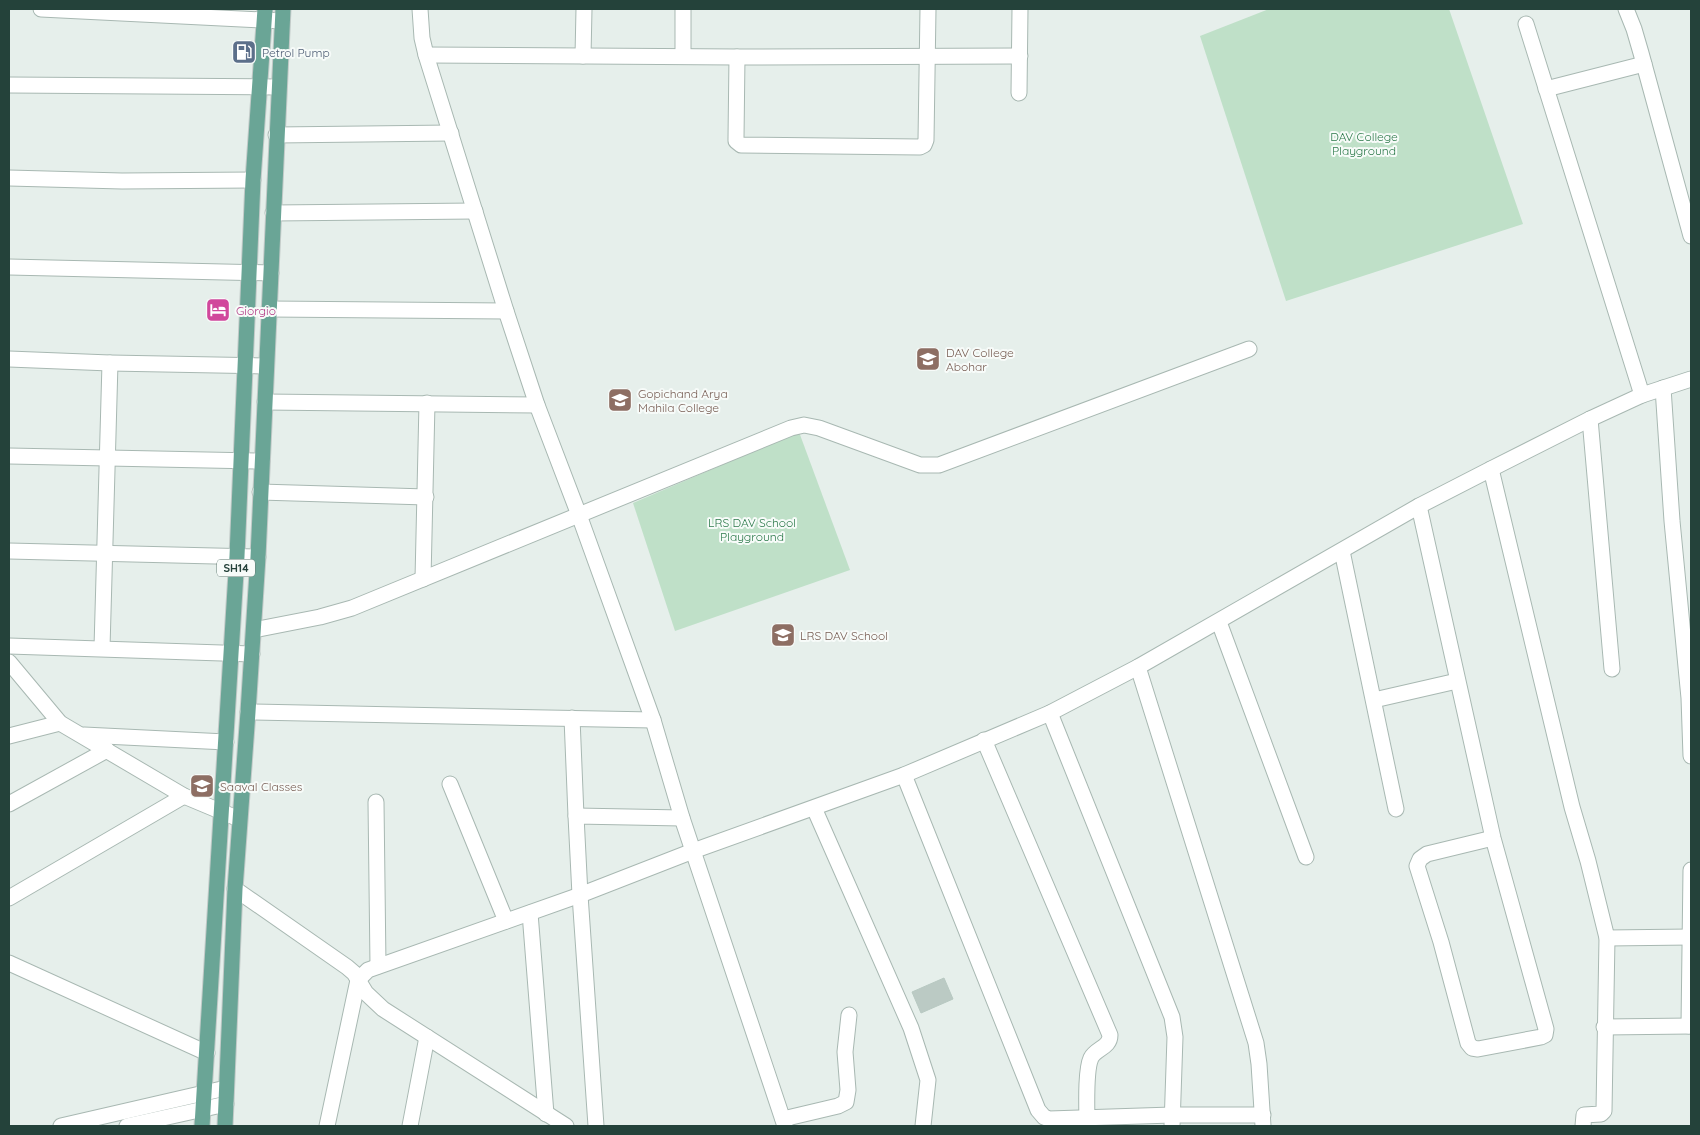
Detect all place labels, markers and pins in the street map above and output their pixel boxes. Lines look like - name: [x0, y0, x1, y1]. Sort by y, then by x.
- fuel station icon: Petrol Pump: [231, 39, 257, 65]
- place label: Petrol Pump: [262, 45, 330, 60]
- hotel icon: Giorgio: [205, 297, 231, 323]
- place label: Giorgio: [236, 303, 276, 318]
- place label: DAV College Abohar: [946, 345, 1014, 374]
- school or university icon: DAV College Abohar: [915, 346, 941, 372]
- place label: Gopichand Arya Mahila College: [638, 386, 728, 415]
- school or university icon: Gopichand Arya Mahila College: [607, 387, 633, 413]
- school or university icon: LRS DAV School: [770, 622, 796, 648]
- place label: LRS DAV School: [800, 628, 888, 643]
- school or university icon: Saaval Classes: [189, 773, 215, 799]
- place label: Saaval Classes: [220, 779, 303, 794]

